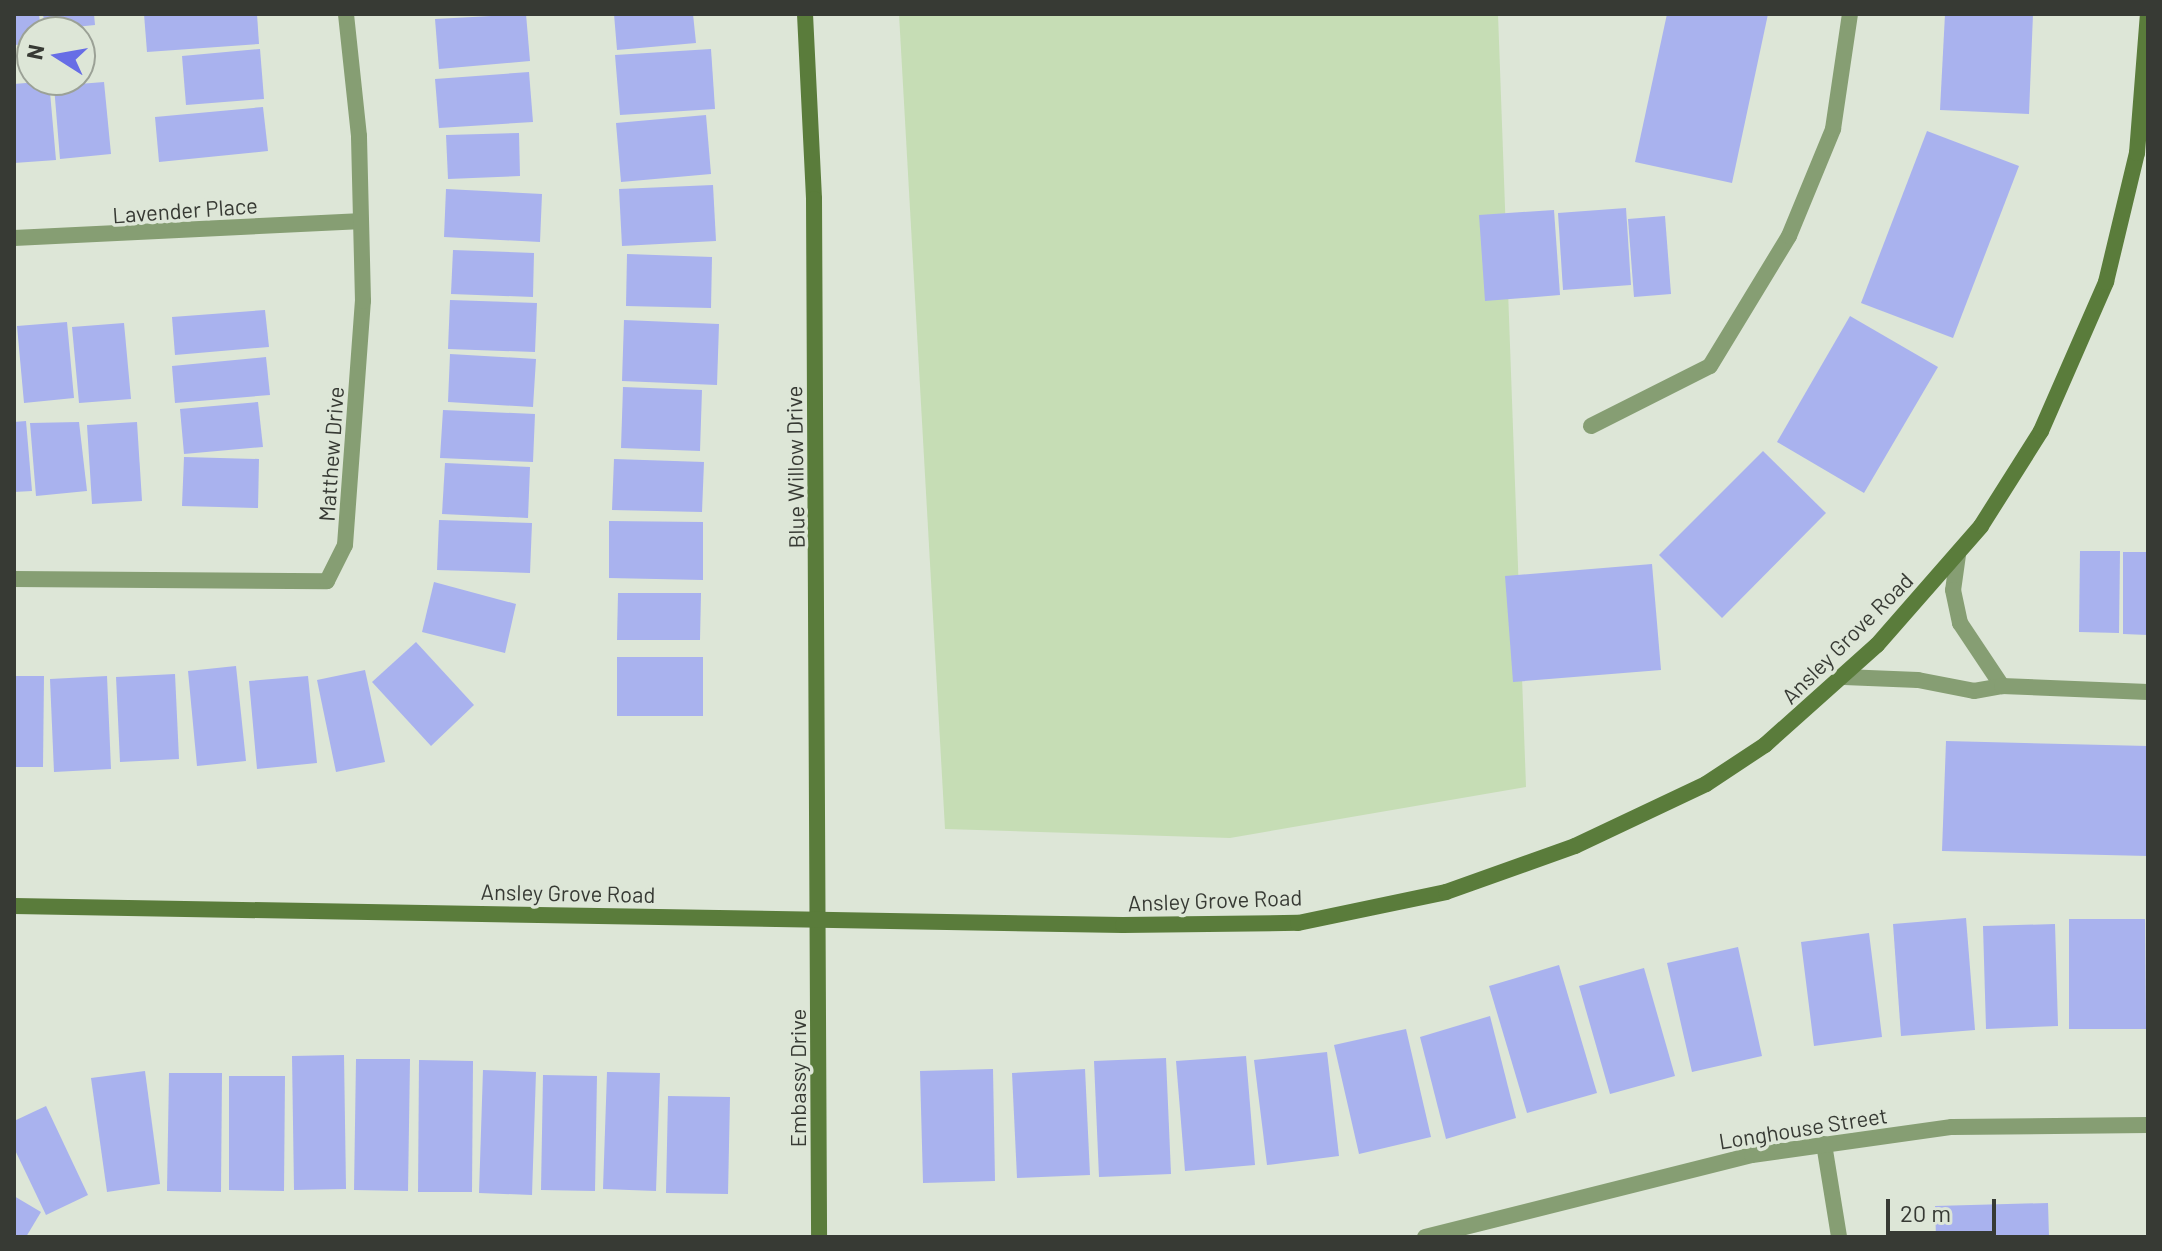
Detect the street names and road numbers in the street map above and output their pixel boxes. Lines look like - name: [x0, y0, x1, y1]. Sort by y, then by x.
- street label: Lavender Place: [111, 192, 259, 228]
- street label: Blue Willow Drive: [780, 385, 810, 549]
- street label: Matthew Drive: [313, 386, 349, 522]
- street label: Ansley Grove Road: [1776, 567, 1918, 709]
- street label: Ansley Grove Road: [480, 878, 656, 908]
- street label: Ansley Grove Road: [1127, 884, 1303, 916]
- street label: Embassy Drive: [785, 1009, 811, 1147]
- street label: Longhouse Street: [1717, 1102, 1889, 1154]

